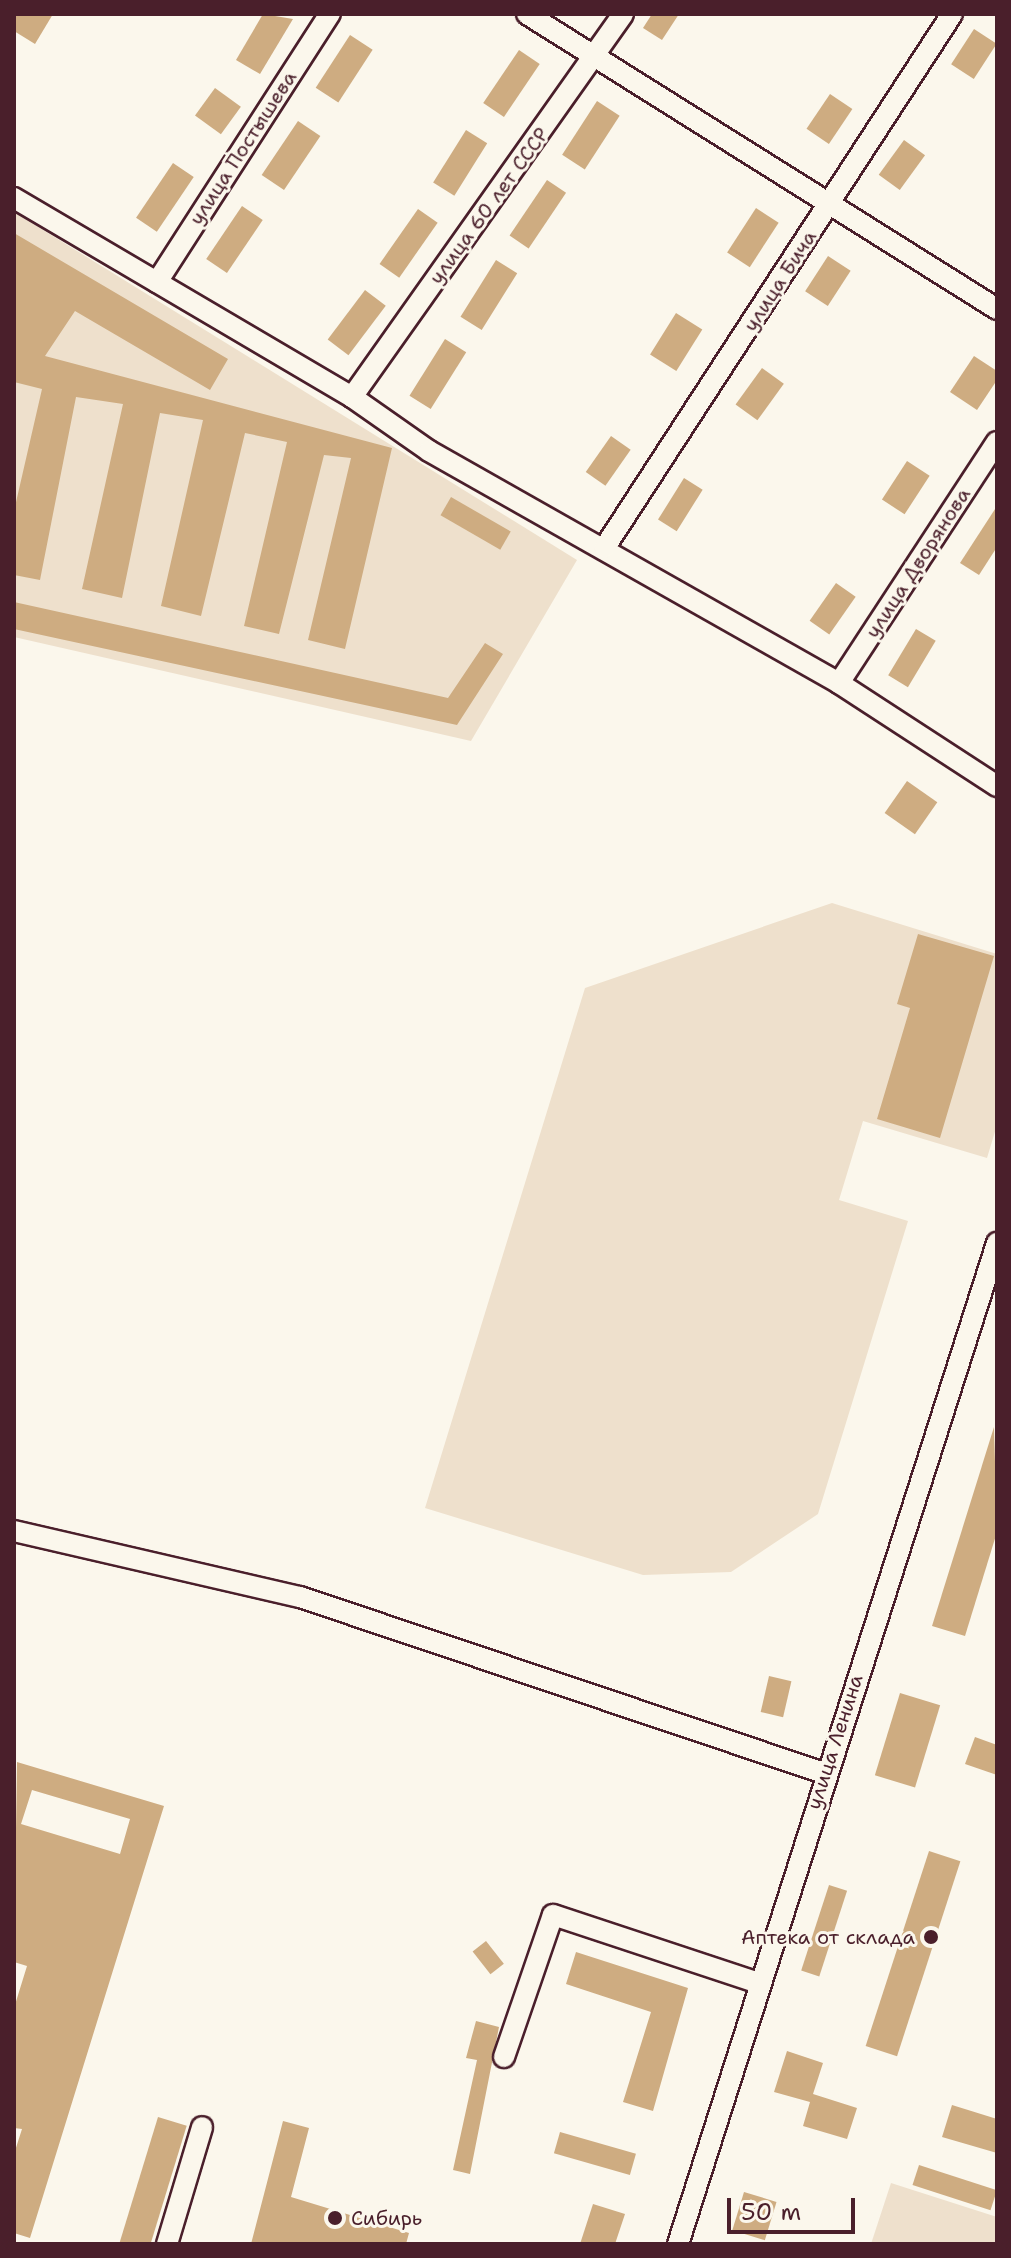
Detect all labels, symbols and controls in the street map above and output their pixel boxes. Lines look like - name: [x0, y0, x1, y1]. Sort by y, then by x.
- street label: улица Постышева: [184, 67, 302, 229]
- street label: улица 60 лет СССР: [424, 123, 554, 289]
- street label: улица Бича: [738, 226, 822, 336]
- street label: улица Дворянова: [861, 483, 975, 643]
- street label: улица Ленина: [802, 1672, 868, 1812]
- place label: Аптека от склада: [741, 1925, 915, 1949]
- marker: Аптека от склада: [922, 1928, 940, 1946]
- scale bar: [731, 2182, 859, 2232]
- text: 50 m: [741, 2196, 801, 2228]
- place label: Сибирь: [351, 2206, 422, 2230]
- marker: Сибирь: [326, 2209, 344, 2227]

